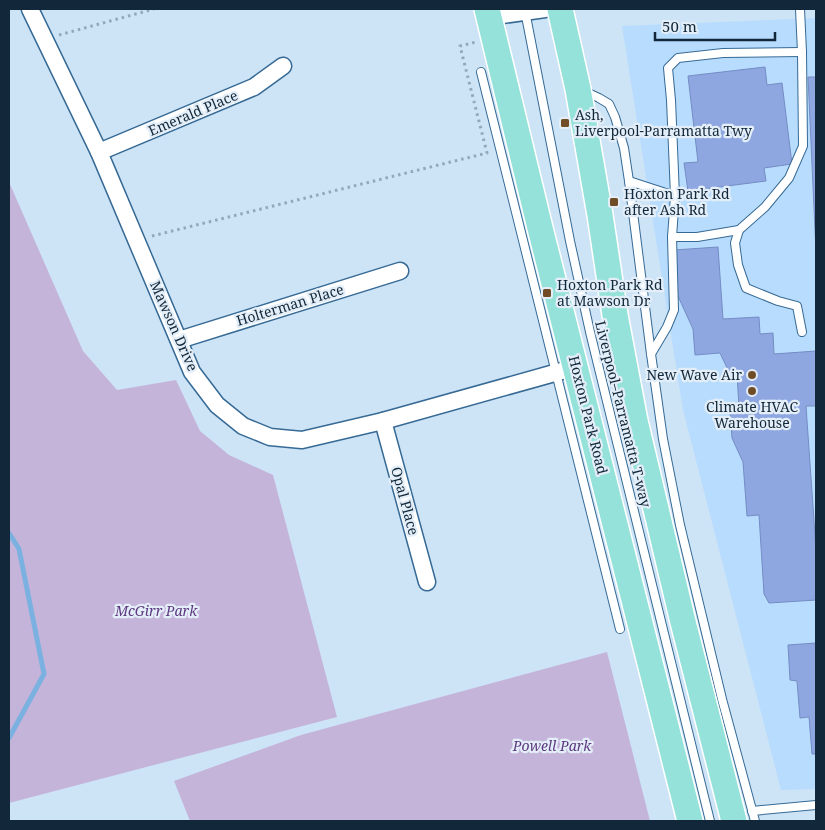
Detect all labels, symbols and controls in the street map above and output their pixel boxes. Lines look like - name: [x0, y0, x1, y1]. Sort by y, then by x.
- scale bar: [655, 10, 775, 42]
- text: 50 m: [662, 16, 697, 36]
- street label: Emerald Place: [145, 85, 240, 140]
- place label: Ash, Liverpool-Parramatta Twy: [575, 105, 752, 140]
- marker: Ash, Liverpool-Parramatta Twy: [559, 117, 571, 129]
- place label: Hoxton Park Rd after Ash Rd: [624, 184, 730, 219]
- marker: Hoxton Park Rd after Ash Rd: [608, 196, 620, 208]
- place label: Hoxton Park Rd at Mawson Dr: [557, 275, 663, 310]
- street label: Mawson Drive: [146, 278, 203, 374]
- street label: Holterman Place: [234, 279, 346, 330]
- marker: Hoxton Park Rd at Mawson Dr: [541, 287, 553, 299]
- street label: Liverpool–Parramatta T-way: [591, 319, 656, 509]
- street label: Hoxton Park Road: [565, 354, 612, 476]
- place label: New Wave Air: [646, 365, 742, 384]
- marker: New Wave Air: [746, 369, 758, 381]
- marker: Climate HVAC Warehouse: [746, 385, 758, 397]
- place label: Climate HVAC Warehouse: [706, 397, 798, 432]
- street label: Opal Place: [387, 465, 424, 537]
- park label: McGirr Park: [114, 601, 198, 620]
- park label: Powell Park: [512, 736, 592, 755]

